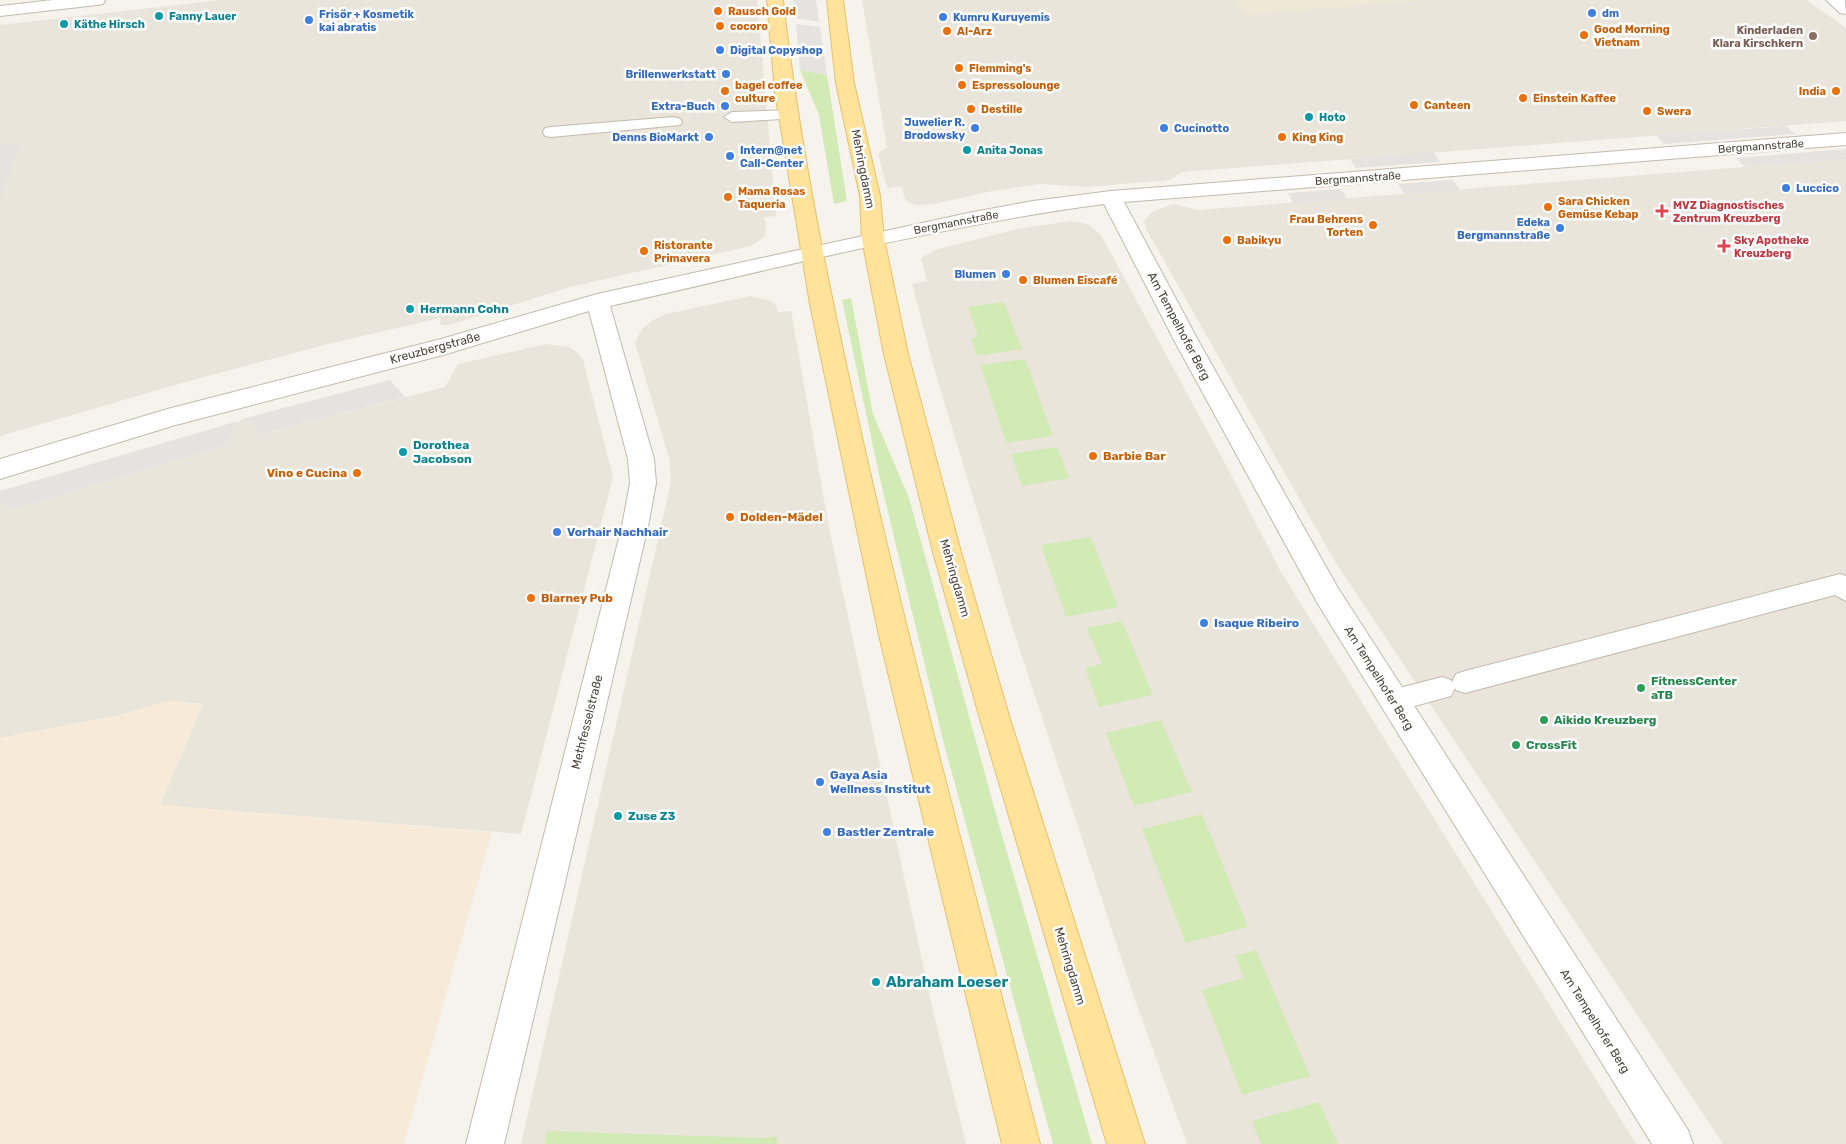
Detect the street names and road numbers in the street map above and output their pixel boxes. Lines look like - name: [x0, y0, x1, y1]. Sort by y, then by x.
- street label: Mehringdamm: [848, 128, 878, 210]
- street label: Bergmannstraße: [1718, 137, 1804, 156]
- street label: Bergmannstraße: [1315, 169, 1401, 188]
- street label: Bergmannstraße: [913, 208, 1000, 237]
- street label: Am Tempelhofer Berg: [1145, 270, 1213, 382]
- street label: Kreuzbergstraße: [388, 329, 482, 367]
- street label: Mehringdamm: [937, 537, 973, 619]
- street label: Am Tempelhofer Berg: [1341, 623, 1417, 733]
- street label: Methfesselstraße: [568, 673, 606, 771]
- street label: Mehringdamm: [1052, 925, 1088, 1007]
- street label: Am Tempelhofer Berg: [1557, 966, 1633, 1076]

